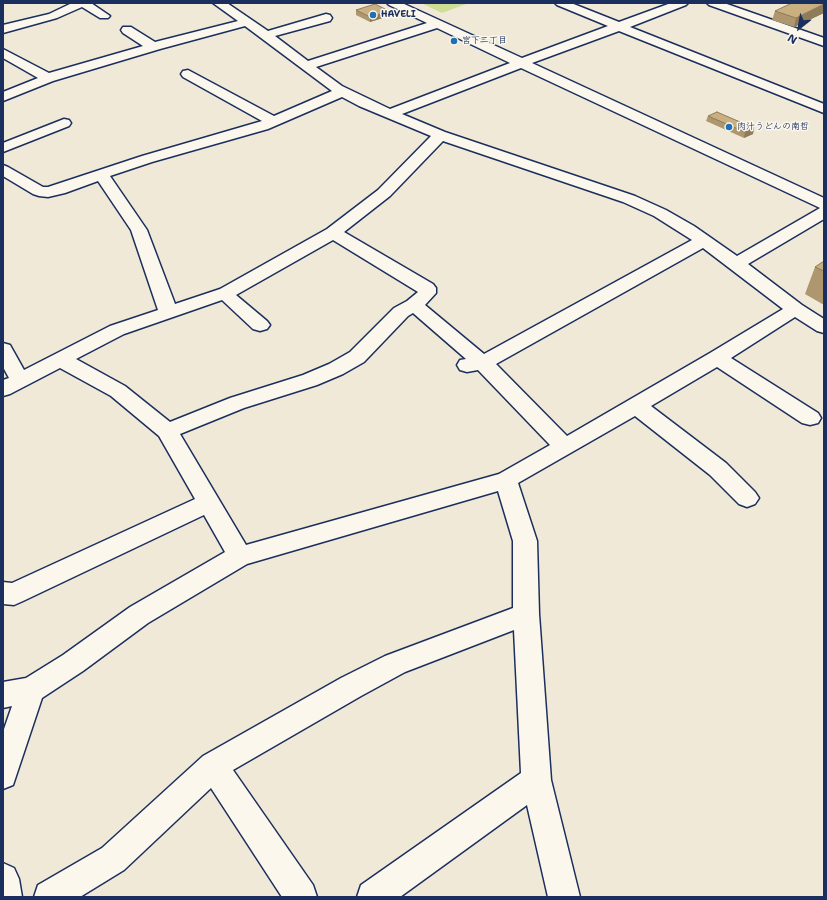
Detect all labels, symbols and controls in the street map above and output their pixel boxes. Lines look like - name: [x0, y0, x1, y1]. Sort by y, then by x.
- north arrow: [779, 8, 819, 48]
- marker: HAVELI: [368, 10, 378, 20]
- place label: HAVELI: [381, 10, 416, 20]
- text: N: [785, 30, 800, 47]
- marker: 宮下二丁目: [449, 36, 459, 46]
- place label: 宮下二丁目: [462, 36, 507, 46]
- marker: 肉汁うどんの南哲: [724, 122, 734, 132]
- place label: 肉汁うどんの南哲: [737, 122, 809, 132]

